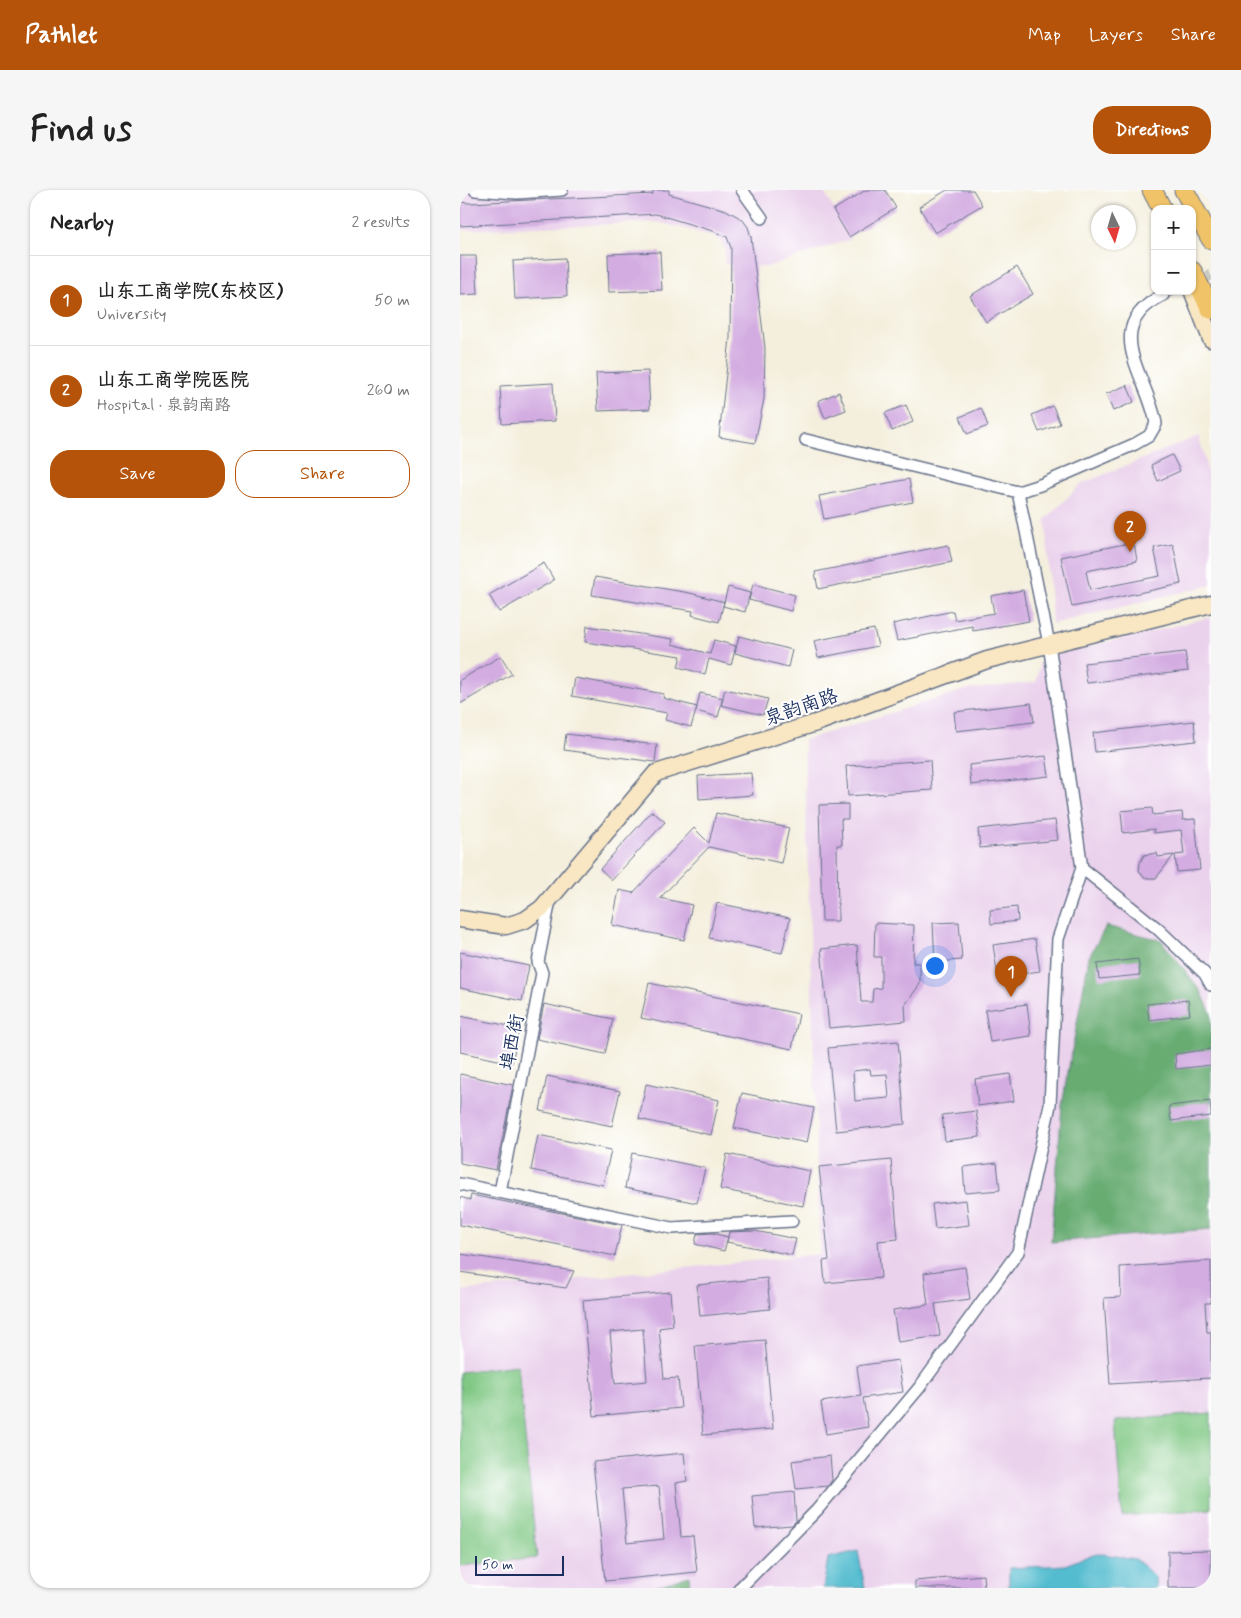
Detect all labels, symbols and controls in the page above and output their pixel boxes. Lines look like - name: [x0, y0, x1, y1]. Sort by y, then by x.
- text: Pathlet: [25, 20, 97, 51]
- text: Map: [1028, 23, 1061, 47]
- text: Layers: [1089, 23, 1143, 47]
- text: Share: [1171, 23, 1216, 47]
- button: Directions: [1093, 106, 1211, 154]
- text: Find us: [30, 107, 132, 153]
- north arrow: [1091, 205, 1136, 250]
- map controls: [1151, 205, 1196, 295]
- button: +: [1151, 205, 1196, 250]
- text: Nearby: [50, 209, 114, 237]
- text: 2 results: [352, 212, 410, 233]
- button: −: [1151, 250, 1196, 295]
- text: 山东工商学院(东校区): [97, 279, 283, 304]
- text: 1: [62, 290, 70, 311]
- text: 50 m: [374, 290, 410, 311]
- text: University: [97, 304, 167, 325]
- text: 山东工商学院医院: [97, 368, 249, 393]
- text: 2: [62, 380, 70, 401]
- text: 260 m: [367, 380, 410, 401]
- text: Hospital · 泉韵南路: [97, 395, 230, 416]
- button: Save: [50, 450, 225, 498]
- button: Share: [235, 450, 410, 498]
- pin: 2: [1114, 511, 1146, 552]
- street label: 泉韵南路: [761, 683, 841, 732]
- your location: [922, 953, 948, 979]
- pin: 1: [995, 956, 1027, 997]
- street label: 埠西街: [495, 1012, 530, 1073]
- scale bar: [475, 1553, 564, 1576]
- text: 50 m: [482, 1556, 513, 1574]

